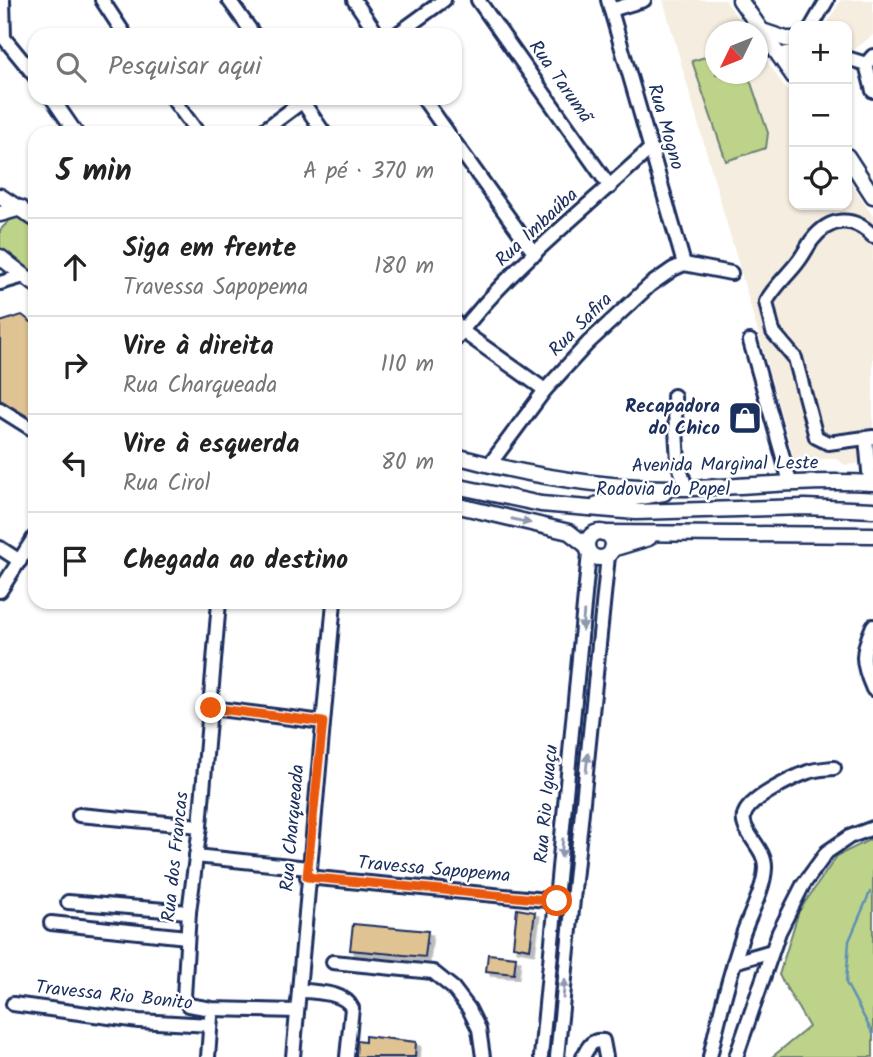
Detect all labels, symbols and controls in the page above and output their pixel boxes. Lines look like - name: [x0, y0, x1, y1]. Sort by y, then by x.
- north arrow: [705, 21, 768, 84]
- map controls: [789, 21, 852, 210]
- button: +: [789, 21, 852, 84]
- search box: [28, 28, 462, 105]
- street label: Rua Tarumã: [520, 34, 601, 131]
- text: Pesquisar aqui: [108, 46, 261, 88]
- icon: search: [52, 48, 90, 86]
- street label: Rua Mogno: [638, 81, 692, 173]
- button: −: [789, 84, 852, 147]
- button: locate: [789, 147, 852, 210]
- text: 5 min: [56, 148, 132, 196]
- text: A pé · 370 m: [303, 154, 434, 190]
- street label: Rua Imbaúba: [488, 181, 586, 275]
- text: Siga em frente: [123, 228, 296, 270]
- icon: ahead: [56, 248, 94, 286]
- text: 180 m: [374, 249, 434, 285]
- text: Travessa Sapopema: [123, 270, 308, 306]
- street label: Rua Safira: [542, 286, 620, 364]
- text: Vire à direita: [123, 326, 274, 368]
- icon: right: [56, 346, 94, 384]
- text: 110 m: [381, 347, 434, 383]
- text: Rua Charqueada: [123, 368, 277, 404]
- place label: Recapadora do Chico: [625, 392, 720, 444]
- shop icon: Recapadora do Chico: [726, 399, 764, 437]
- text: Vire à esquerda: [123, 424, 300, 466]
- icon: left: [56, 444, 94, 482]
- text: 80 m: [381, 445, 434, 481]
- street label: Avenida Marginal Leste: [631, 448, 819, 482]
- text: Rua Cirol: [123, 466, 210, 502]
- street label: Rodovia do Papel: [596, 475, 730, 505]
- one-way arrow: [510, 515, 532, 526]
- text: Chegada ao destino: [123, 540, 348, 582]
- icon: arrive: [56, 542, 94, 580]
- one-way arrow: [577, 611, 588, 633]
- route end: [195, 692, 226, 723]
- street label: Rua Rio Iguaçu: [527, 743, 567, 865]
- one-way arrow: [581, 752, 592, 774]
- street label: Rua Charqueada: [272, 763, 314, 893]
- street label: Rua dos Francas: [154, 790, 198, 924]
- one-way arrow: [556, 837, 567, 859]
- street label: Travessa Sapopema: [356, 848, 512, 892]
- route start: [541, 885, 572, 916]
- street label: Travessa Rio Bonito: [34, 973, 194, 1019]
- one-way arrow: [558, 978, 569, 1000]

